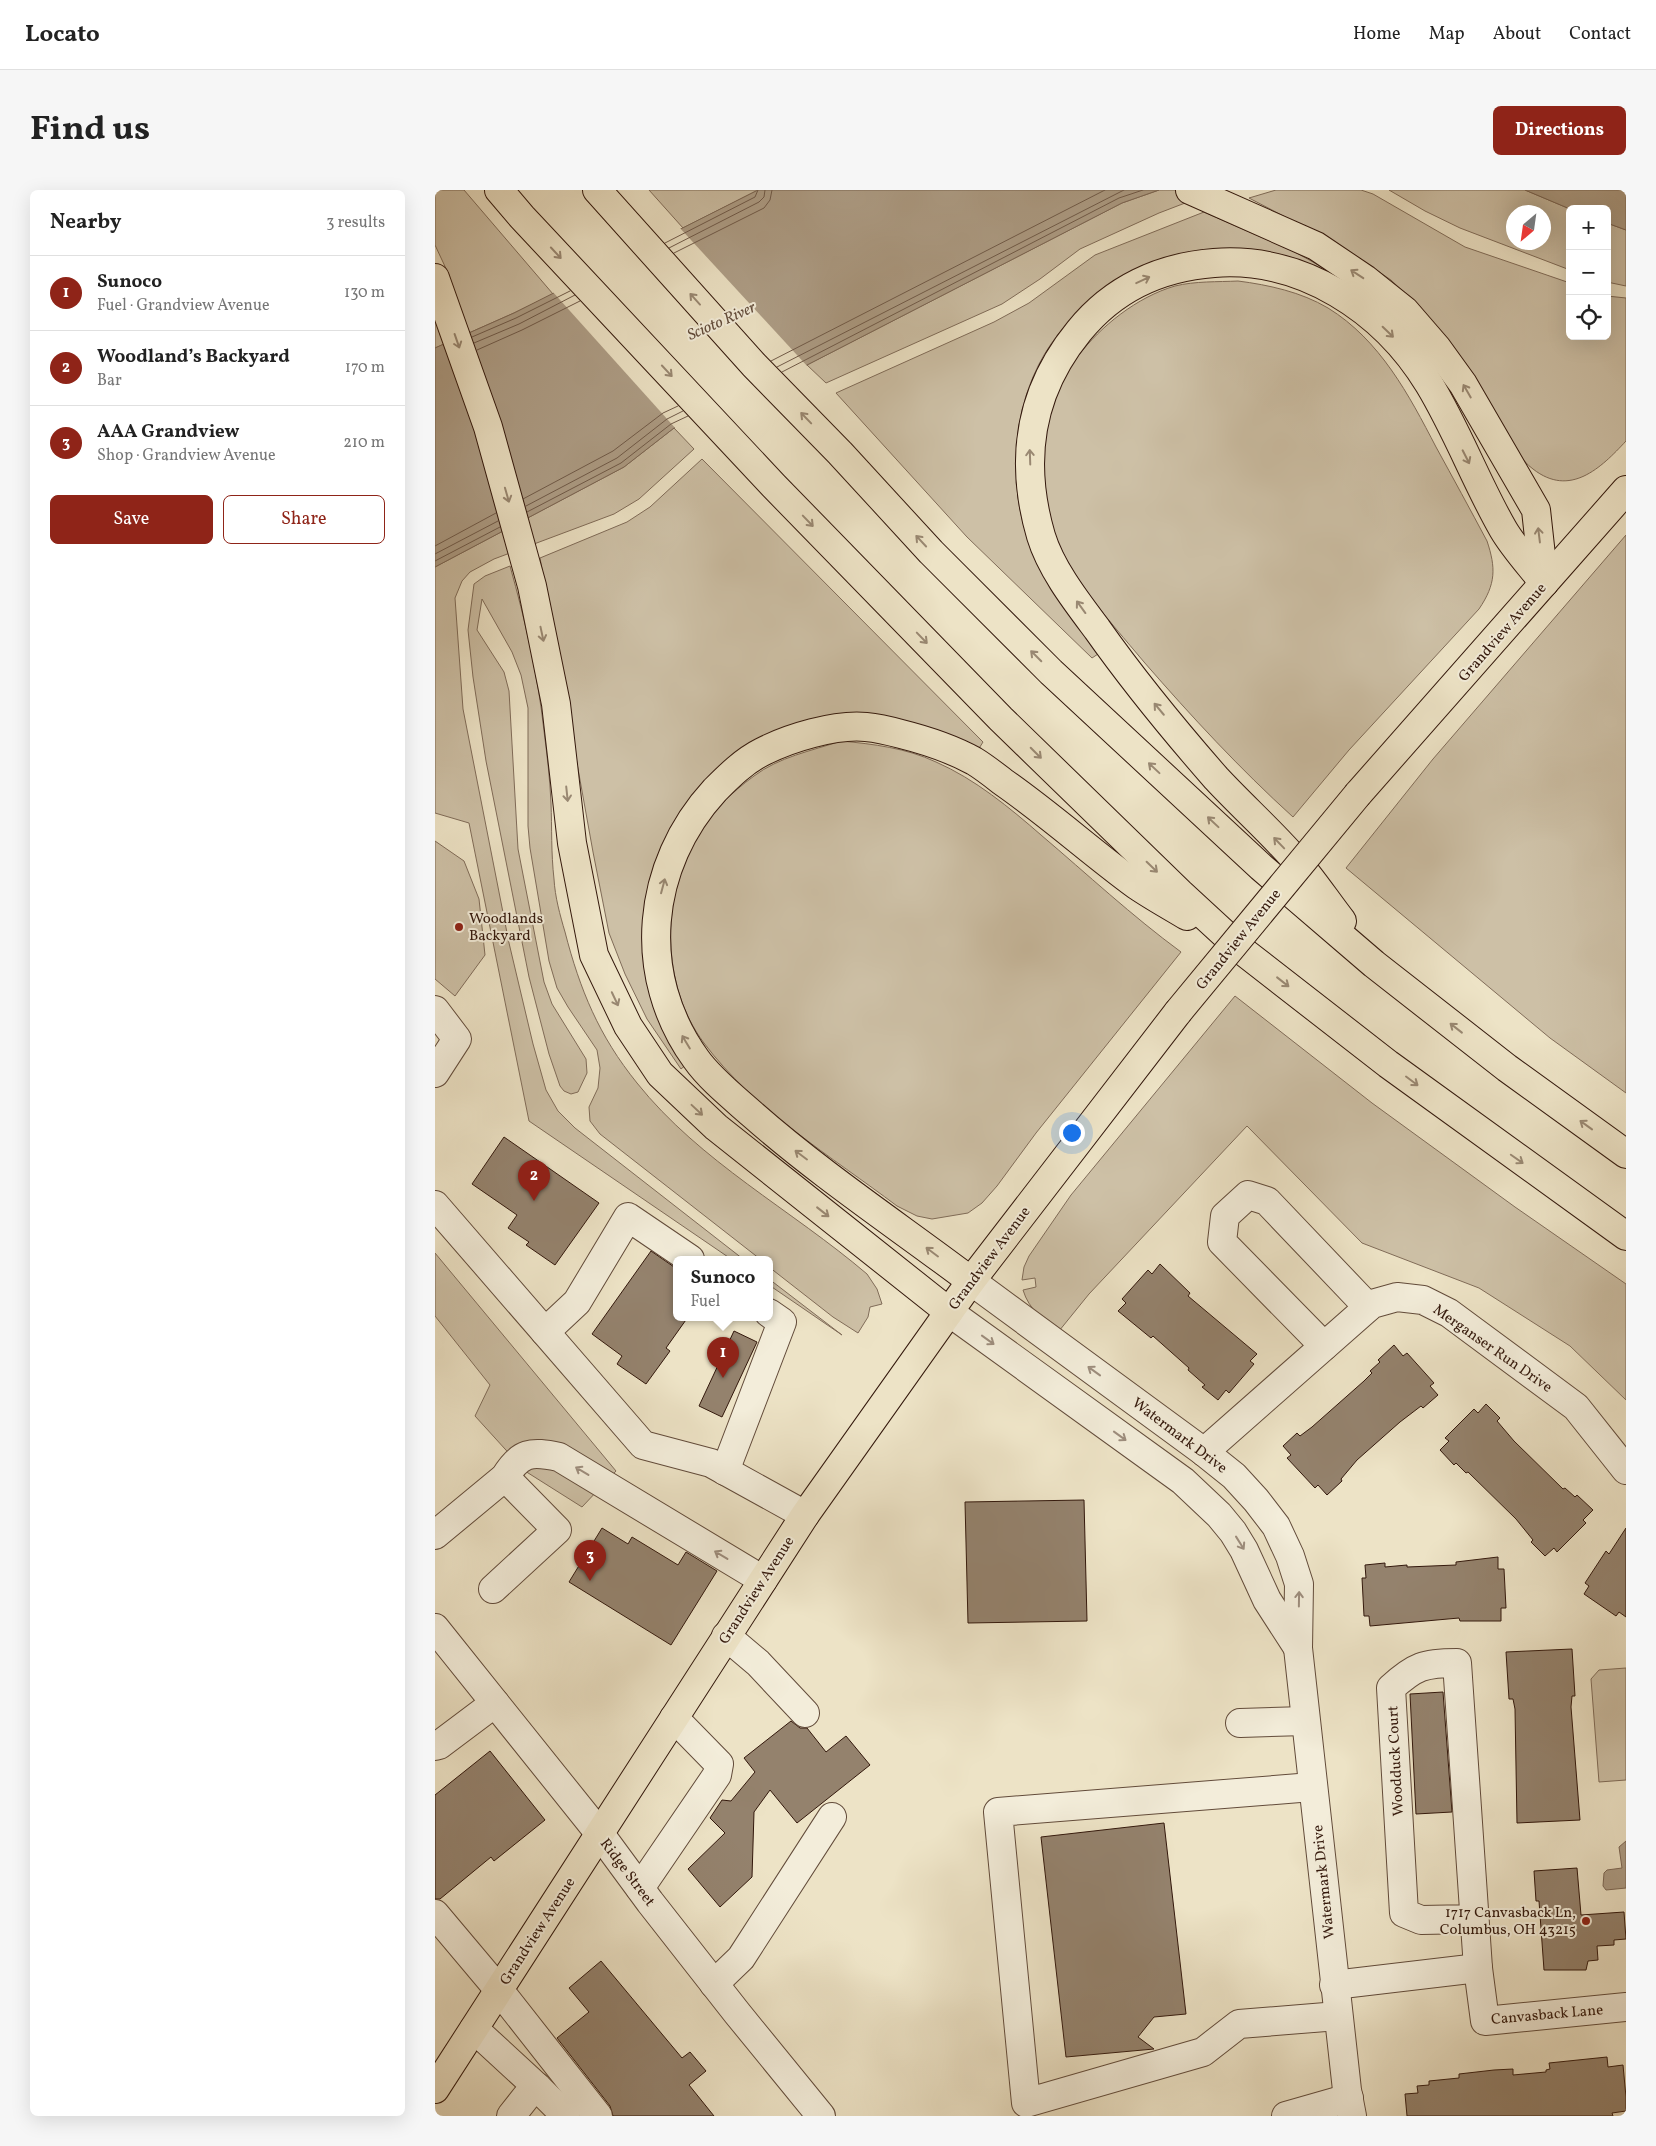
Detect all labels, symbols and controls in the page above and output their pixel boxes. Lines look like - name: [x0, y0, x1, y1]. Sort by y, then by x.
- text: Locato: [25, 18, 100, 52]
- text: Home: [1353, 22, 1401, 47]
- text: Map: [1429, 22, 1465, 47]
- text: About: [1493, 22, 1541, 47]
- text: Contact: [1569, 22, 1631, 47]
- text: Find us: [30, 106, 150, 154]
- button: Directions: [1493, 106, 1626, 155]
- north arrow: [1506, 205, 1551, 250]
- map controls: [1566, 205, 1611, 340]
- button: +: [1566, 205, 1611, 250]
- text: Nearby: [50, 208, 121, 237]
- text: 3 results: [326, 212, 385, 234]
- one-way arrow: [550, 246, 562, 259]
- button: −: [1566, 250, 1611, 295]
- one-way arrow: [1350, 268, 1364, 278]
- text: Sunoco: [97, 269, 162, 295]
- one-way arrow: [1135, 275, 1150, 285]
- text: 1: [63, 282, 69, 304]
- text: 130 m: [344, 282, 385, 304]
- one-way arrow: [689, 293, 701, 306]
- text: Fuel · Grandview Avenue: [97, 295, 270, 317]
- button: locate: [1566, 295, 1611, 340]
- water label: Scioto River: [684, 297, 760, 347]
- one-way arrow: [1381, 326, 1393, 338]
- one-way arrow: [453, 332, 462, 348]
- text: Woodland’s Backyard: [97, 344, 290, 370]
- text: 2: [62, 357, 70, 379]
- text: 170 m: [345, 357, 385, 379]
- one-way arrow: [661, 365, 673, 378]
- text: Bar: [97, 370, 122, 392]
- one-way arrow: [1462, 384, 1472, 398]
- one-way arrow: [800, 412, 812, 424]
- text: AAA Grandview: [97, 419, 240, 445]
- text: 3: [62, 432, 70, 454]
- text: 210 m: [343, 432, 385, 454]
- text: Shop · Grandview Avenue: [97, 445, 276, 467]
- one-way arrow: [1025, 449, 1034, 465]
- one-way arrow: [1462, 449, 1471, 464]
- one-way arrow: [502, 487, 512, 503]
- button: Save: [50, 495, 213, 544]
- button: Share: [223, 495, 385, 544]
- one-way arrow: [802, 515, 814, 527]
- one-way arrow: [1534, 527, 1544, 543]
- one-way arrow: [915, 535, 927, 548]
- street label: Grandview Avenue: [1454, 579, 1552, 687]
- one-way arrow: [1076, 600, 1086, 614]
- one-way arrow: [538, 626, 547, 642]
- one-way arrow: [916, 631, 928, 644]
- one-way arrow: [1030, 650, 1042, 663]
- one-way arrow: [1154, 703, 1165, 716]
- one-way arrow: [1030, 747, 1042, 760]
- one-way arrow: [1148, 762, 1161, 774]
- one-way arrow: [562, 786, 572, 802]
- one-way arrow: [1206, 816, 1219, 828]
- one-way arrow: [1273, 836, 1285, 849]
- one-way arrow: [1146, 861, 1159, 873]
- one-way arrow: [659, 879, 668, 895]
- street label: Grandview Avenue: [1192, 885, 1287, 995]
- place label: Woodlands Backyard: [469, 909, 543, 947]
- marker: Woodlands Backyard: [453, 921, 465, 933]
- one-way arrow: [1276, 977, 1290, 987]
- one-way arrow: [610, 992, 620, 1007]
- one-way arrow: [1450, 1022, 1463, 1033]
- one-way arrow: [680, 1036, 690, 1050]
- one-way arrow: [1404, 1076, 1418, 1086]
- one-way arrow: [691, 1104, 704, 1116]
- your location: [1059, 1120, 1085, 1146]
- one-way arrow: [1579, 1120, 1593, 1130]
- one-way arrow: [794, 1150, 808, 1160]
- one-way arrow: [1510, 1153, 1524, 1164]
- pin: 2: [518, 1160, 550, 1201]
- street label: Grandview Avenue: [944, 1203, 1036, 1315]
- one-way arrow: [816, 1207, 829, 1218]
- one-way arrow: [926, 1246, 939, 1257]
- popup: [673, 1256, 773, 1321]
- text: Sunoco: [690, 1265, 756, 1291]
- text: Fuel: [690, 1291, 720, 1313]
- street label: Merganser Run Drive: [1428, 1300, 1556, 1398]
- one-way arrow: [981, 1335, 994, 1346]
- pin: 1: [707, 1337, 739, 1378]
- one-way arrow: [1087, 1366, 1101, 1376]
- street label: Watermark Drive: [1127, 1393, 1231, 1479]
- one-way arrow: [1113, 1430, 1126, 1441]
- one-way arrow: [576, 1465, 590, 1475]
- street label: Grandview Avenue: [714, 1533, 800, 1649]
- one-way arrow: [1235, 1536, 1245, 1550]
- pin: 3: [574, 1540, 606, 1581]
- one-way arrow: [715, 1549, 729, 1559]
- one-way arrow: [1294, 1591, 1304, 1608]
- street label: Woodduck Court: [1383, 1705, 1410, 1817]
- street label: Watermark Drive: [1308, 1824, 1341, 1940]
- street label: Ridge Street: [594, 1835, 659, 1911]
- street label: Grandview Avenue: [495, 1874, 581, 1990]
- place label: 1717 Canvasback Ln, Columbus, OH 43215: [1440, 1903, 1576, 1941]
- marker: 1717 Canvasback Ln, Columbus, OH 43215: [1580, 1915, 1592, 1927]
- street label: Canvasback Lane: [1490, 2000, 1604, 2031]

